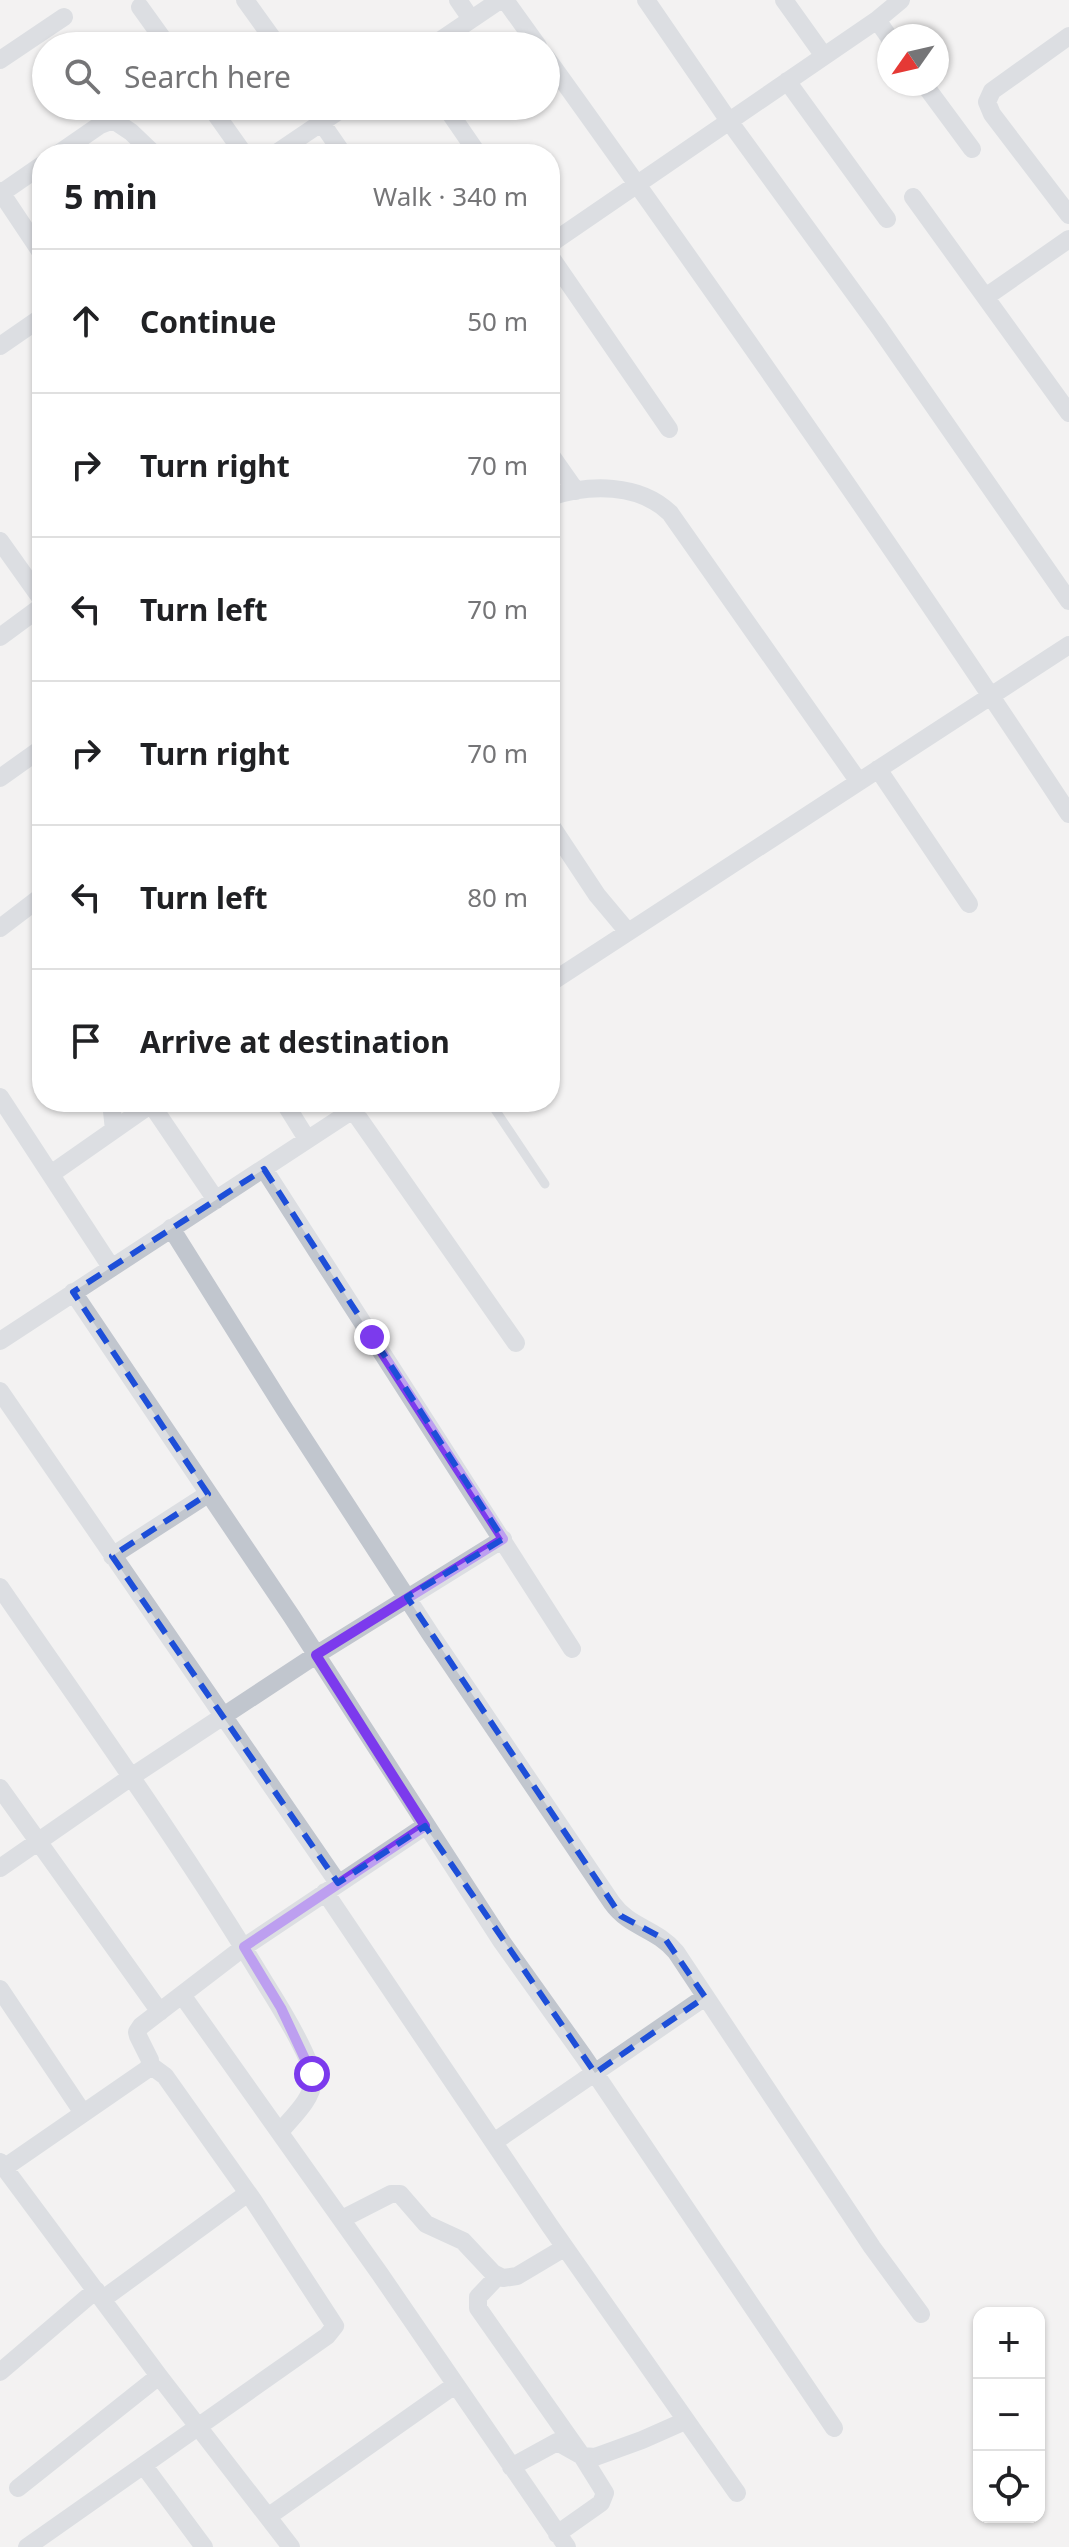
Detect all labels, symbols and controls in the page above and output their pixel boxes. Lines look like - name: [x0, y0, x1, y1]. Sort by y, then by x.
- north arrow: [877, 24, 949, 96]
- search box: [32, 32, 560, 120]
- icon: search: [60, 54, 104, 98]
- text: Search here: [124, 56, 291, 97]
- text: 5 min: [64, 173, 158, 219]
- text: Walk · 340 m: [373, 178, 528, 214]
- icon: ahead: [64, 299, 108, 343]
- text: Continue: [140, 301, 276, 342]
- text: 50 m: [467, 303, 528, 339]
- icon: right: [64, 443, 108, 487]
- text: Turn right: [140, 445, 290, 486]
- text: 70 m: [467, 447, 528, 483]
- icon: left: [64, 587, 108, 631]
- text: Turn left: [140, 589, 268, 630]
- text: 70 m: [467, 591, 528, 627]
- icon: right: [64, 731, 108, 775]
- text: Turn right: [140, 733, 290, 774]
- text: 70 m: [467, 735, 528, 771]
- icon: left: [64, 875, 108, 919]
- text: Turn left: [140, 877, 268, 918]
- text: 80 m: [467, 879, 528, 915]
- icon: arrive: [64, 1019, 108, 1063]
- text: Arrive at destination: [140, 1021, 450, 1062]
- route end: [354, 1319, 390, 1355]
- route start: [294, 2056, 330, 2092]
- map controls: [973, 2307, 1045, 2523]
- button: +: [973, 2307, 1045, 2379]
- button: −: [973, 2379, 1045, 2451]
- button: locate: [973, 2451, 1045, 2523]

